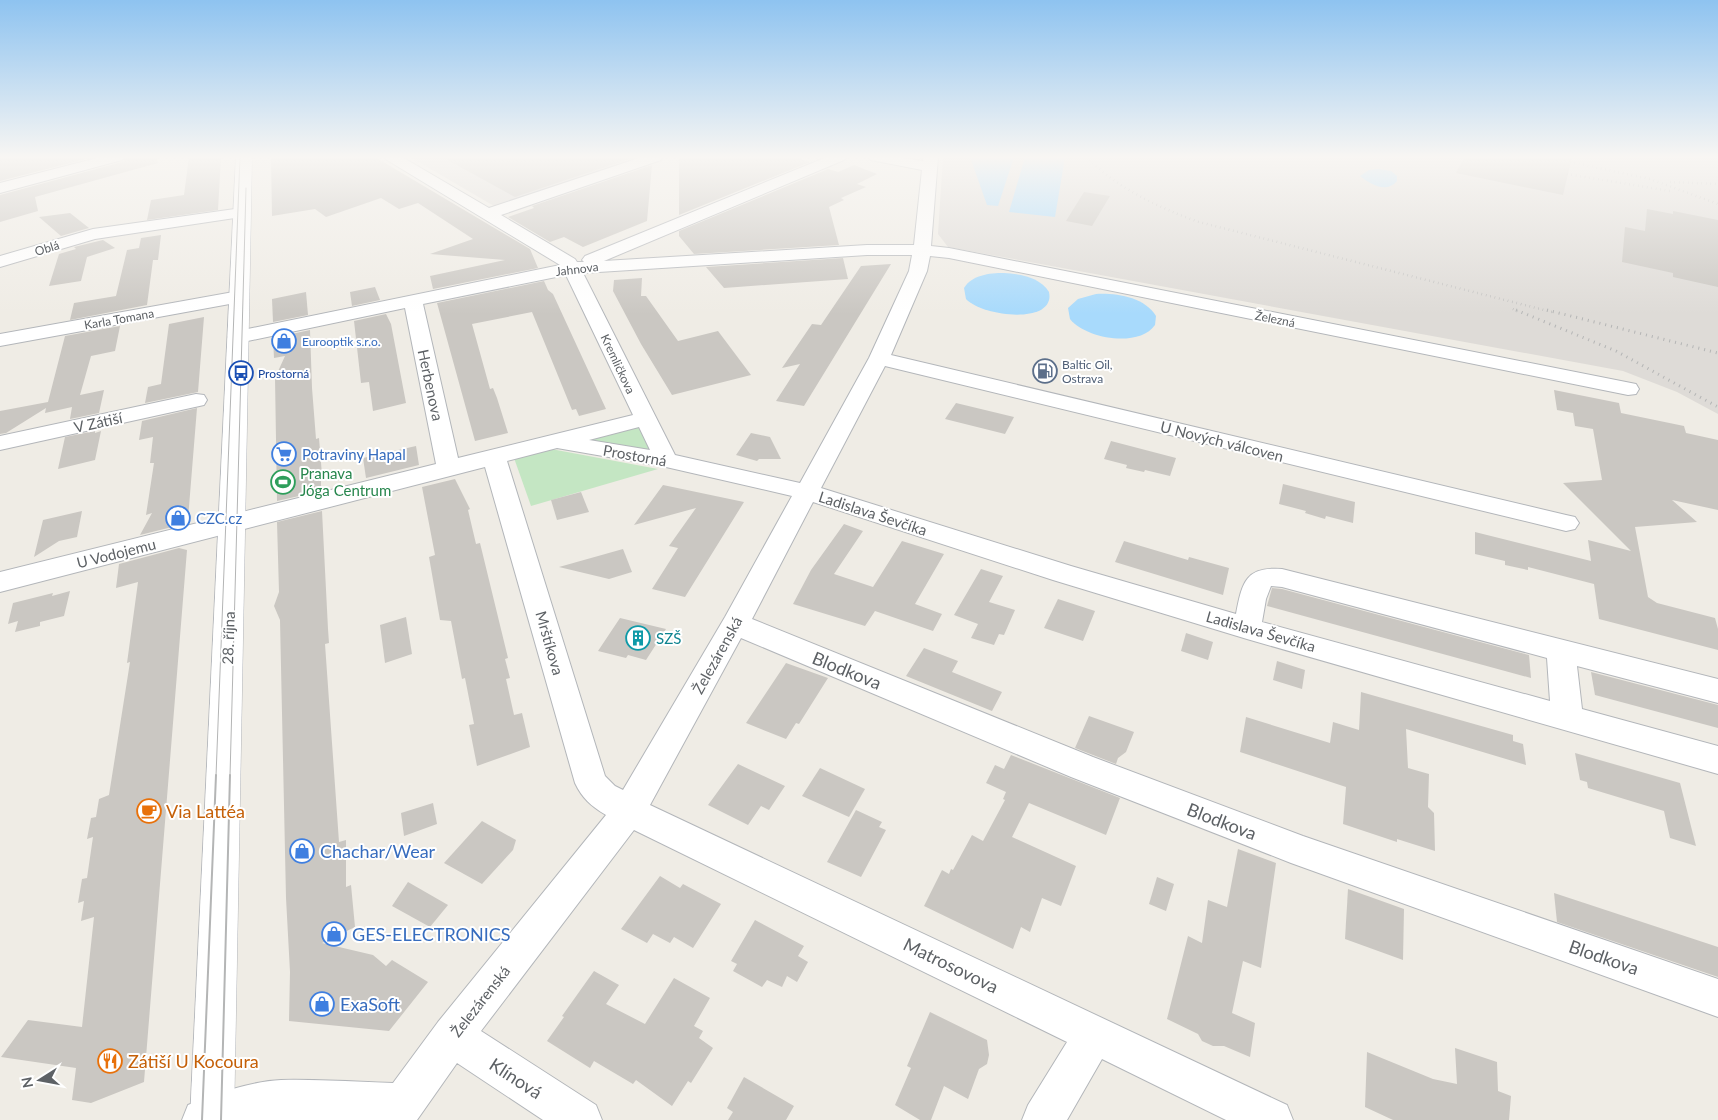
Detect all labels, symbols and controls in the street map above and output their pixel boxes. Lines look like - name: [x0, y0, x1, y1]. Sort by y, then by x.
- street label: Oblá: [33, 237, 61, 259]
- street label: Jahnova: [555, 259, 599, 279]
- street label: Karla Tomana: [83, 305, 155, 333]
- street label: Železná: [1254, 308, 1296, 330]
- shop icon: Eurooptik s.r.o.: [271, 328, 297, 354]
- street label: Kremličkova: [598, 332, 638, 396]
- place label: Eurooptik s.r.o.: [302, 334, 381, 349]
- street label: Herbenova: [415, 348, 447, 422]
- place label: Baltic Oil, Ostrava: [1062, 357, 1113, 386]
- fuel station icon: Baltic Oil, Ostrava: [1032, 358, 1058, 384]
- bus stop icon: Prostorná: [228, 360, 254, 386]
- place label: Prostorná: [258, 366, 309, 381]
- street label: V Zátiší: [72, 408, 125, 436]
- street label: U Nových válcoven: [1159, 417, 1285, 465]
- supermarket icon: Potraviny Hapal: [271, 441, 297, 467]
- street label: Prostorná: [602, 441, 668, 469]
- place label: Potraviny Hapal: [302, 445, 406, 463]
- place label: Pranava Jóga Centrum: [300, 464, 391, 499]
- sports icon: Pranava Jóga Centrum: [270, 469, 296, 495]
- street label: Ladislava Ševčíka: [817, 487, 929, 539]
- shop icon: CZC.cz: [165, 505, 191, 531]
- place label: CZC.cz: [196, 509, 243, 527]
- street label: U Vodojemu: [75, 534, 157, 572]
- street label: Ladislava Ševčíka: [1204, 607, 1318, 655]
- street label: Mrštíkova: [532, 609, 568, 677]
- street label: 28. října: [218, 611, 238, 665]
- street label: Železárenská: [688, 613, 746, 697]
- building icon: SZŠ: [625, 625, 651, 651]
- place label: SZŠ: [656, 629, 681, 647]
- street label: Blodkova: [809, 646, 885, 694]
- cafe icon: Via Lattéa: [136, 798, 162, 824]
- street label: Blodkova: [1184, 798, 1260, 844]
- place label: Via Lattéa: [166, 800, 245, 822]
- shop icon: Chachar/Wear: [289, 838, 315, 864]
- place label: Chachar/Wear: [320, 840, 436, 862]
- shop icon: GES-ELECTRONICS: [321, 921, 347, 947]
- place label: GES-ELECTRONICS: [352, 923, 511, 945]
- street label: Matrosovova: [900, 933, 1002, 997]
- street label: Blodkova: [1566, 935, 1642, 979]
- street label: Železárenská: [447, 962, 513, 1040]
- shop icon: ExaSoft: [309, 991, 335, 1017]
- place label: ExaSoft: [340, 993, 401, 1015]
- restaurant icon: Zátiší U Kocoura: [97, 1048, 123, 1074]
- place label: Zátiší U Kocoura: [128, 1050, 259, 1072]
- street label: Klínová: [485, 1053, 547, 1103]
- north arrow: [15, 1055, 65, 1105]
- text: N: [17, 1076, 36, 1089]

